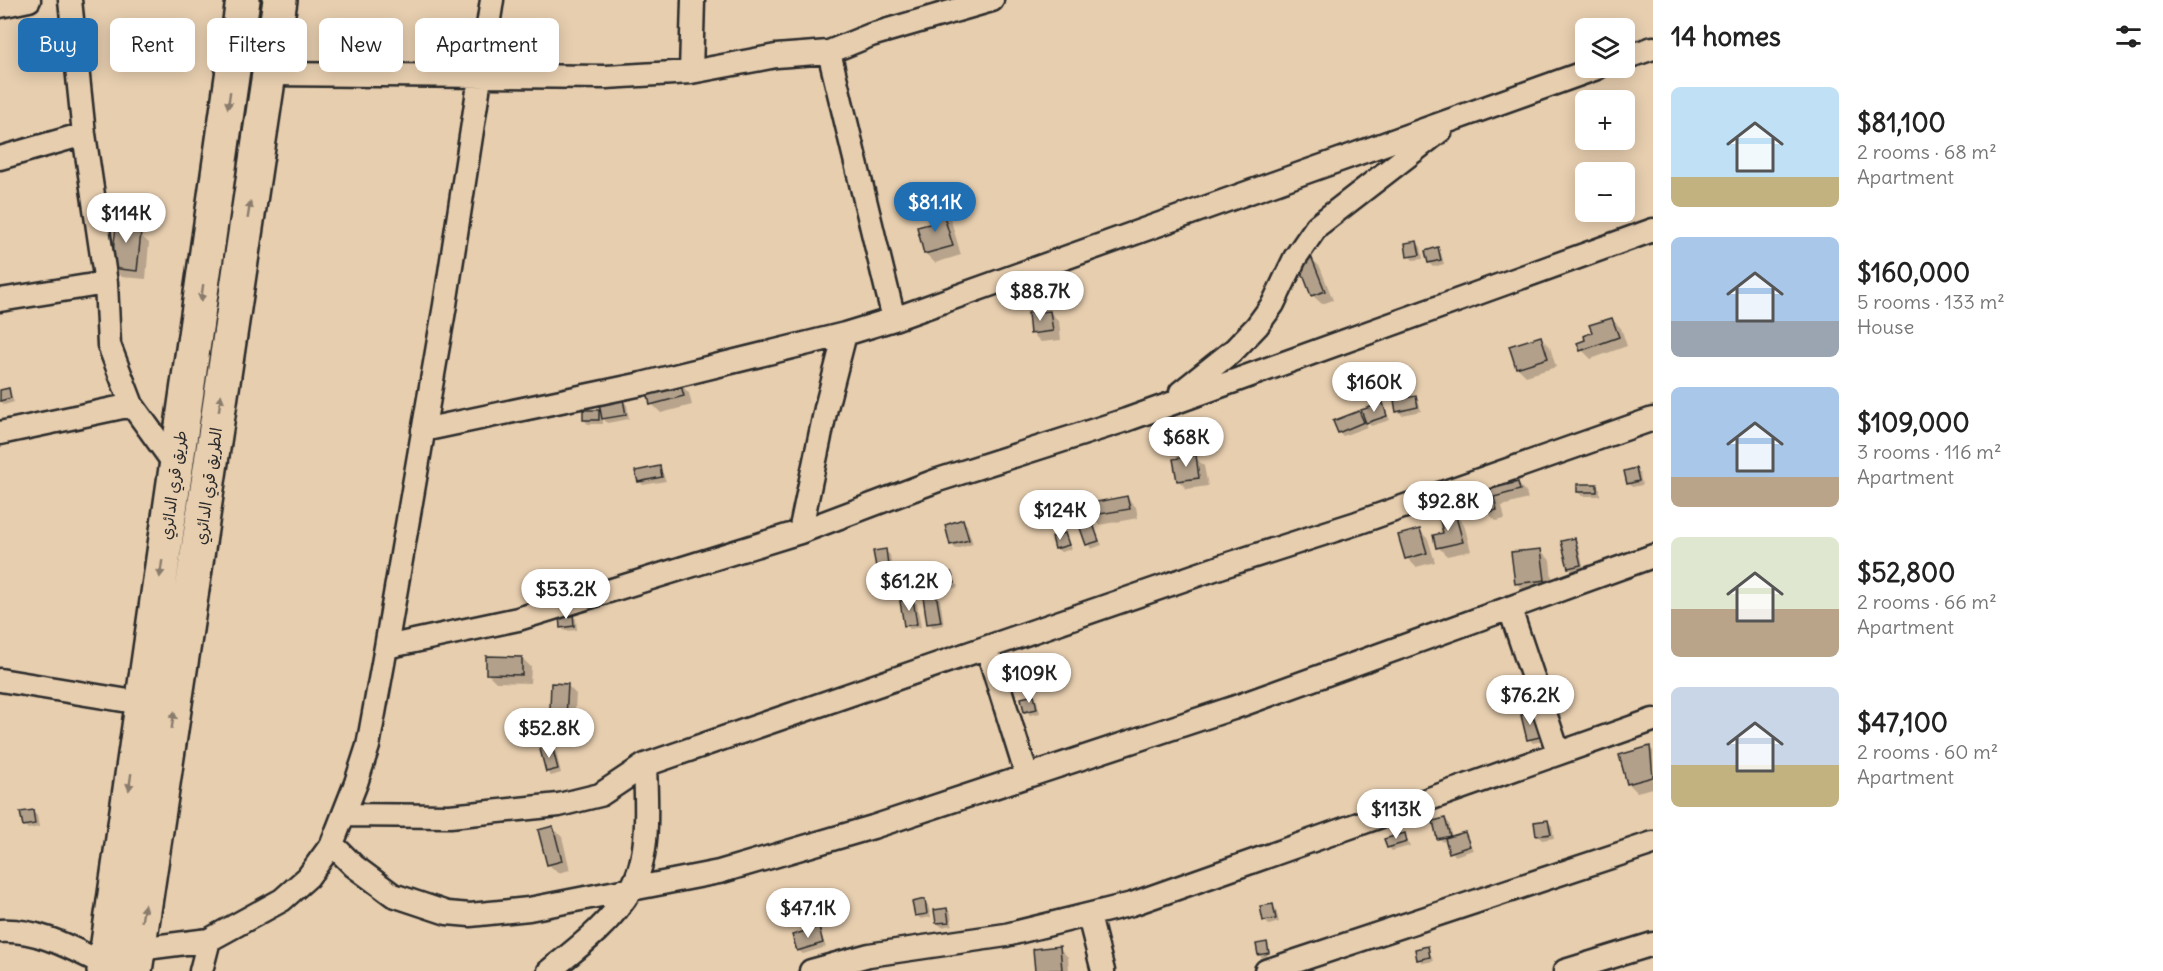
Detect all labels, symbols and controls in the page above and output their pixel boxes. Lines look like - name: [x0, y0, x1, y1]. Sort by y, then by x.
- chip: Buy: [18, 18, 98, 72]
- chip: Rent: [110, 18, 195, 72]
- chip: Filters: [207, 18, 307, 72]
- chip: New: [319, 18, 403, 72]
- chip: Apartment: [415, 18, 559, 72]
- map controls: [1575, 18, 1635, 222]
- button: layers: [1575, 18, 1635, 78]
- text: 14 homes: [1671, 20, 1781, 53]
- icon: filters: [2112, 20, 2145, 53]
- one-way arrow: [225, 90, 234, 109]
- button: +: [1575, 90, 1635, 150]
- text: $81,100: [1857, 106, 1946, 139]
- icon: home: [1719, 111, 1791, 183]
- text: 2 rooms · 68 m²: [1857, 139, 1997, 164]
- button: −: [1575, 162, 1635, 222]
- text: Apartment: [1857, 164, 1954, 189]
- pin: $81.1K: [886, 182, 984, 233]
- text: $81.1K: [908, 189, 962, 214]
- pin: $114K: [84, 193, 168, 244]
- text: $114K: [101, 200, 151, 225]
- one-way arrow: [244, 200, 253, 219]
- text: $160,000: [1857, 256, 1970, 289]
- icon: home: [1719, 261, 1791, 333]
- pin: $88.7K: [991, 271, 1089, 322]
- text: $88.7K: [1010, 278, 1070, 303]
- one-way arrow: [197, 283, 206, 302]
- text: 5 rooms · 133 m²: [1857, 289, 2005, 314]
- text: House: [1857, 314, 1914, 339]
- pin: $160K: [1332, 362, 1416, 413]
- text: $160K: [1346, 369, 1402, 394]
- one-way arrow: [216, 393, 225, 412]
- text: $109,000: [1857, 406, 1970, 439]
- icon: home: [1719, 411, 1791, 483]
- pin: $68K: [1150, 417, 1222, 468]
- text: $68K: [1163, 424, 1209, 449]
- street label: الطريق قري الدائري: [190, 426, 228, 546]
- street label: طريق قري الدائري: [155, 429, 193, 541]
- text: 3 rooms · 116 m²: [1857, 439, 2001, 464]
- text: Apartment: [1857, 464, 1954, 489]
- pin: $92.8K: [1399, 481, 1497, 532]
- text: $92.8K: [1417, 488, 1479, 513]
- pin: $124K: [1018, 490, 1102, 541]
- text: $124K: [1033, 497, 1087, 522]
- text: $52,800: [1857, 556, 1955, 589]
- one-way arrow: [156, 559, 165, 578]
- pin: $61.2K: [860, 561, 958, 612]
- icon: home: [1719, 561, 1791, 633]
- text: $61.2K: [880, 568, 938, 593]
- pin: $53.2K: [517, 569, 615, 620]
- text: $53.2K: [535, 576, 597, 601]
- text: 2 rooms · 66 m²: [1857, 589, 1997, 614]
- text: Apartment: [1857, 614, 1954, 639]
- pin: $109K: [987, 653, 1071, 704]
- text: $109K: [1001, 660, 1057, 685]
- pin: $76.2K: [1481, 675, 1579, 726]
- text: $76.2K: [1500, 682, 1560, 707]
- text: $47,100: [1857, 706, 1948, 739]
- pin: $52.8K: [500, 708, 598, 759]
- one-way arrow: [168, 711, 177, 730]
- icon: home: [1719, 711, 1791, 783]
- text: $52.8K: [518, 715, 580, 740]
- text: 2 rooms · 60 m²: [1857, 739, 1998, 764]
- text: Apartment: [1857, 764, 1954, 789]
- one-way arrow: [125, 773, 134, 792]
- pin: $113K: [1354, 789, 1438, 840]
- text: $113K: [1371, 796, 1421, 821]
- pin: $47.1K: [759, 888, 857, 939]
- text: $47.1K: [780, 895, 836, 920]
- one-way arrow: [139, 903, 148, 922]

